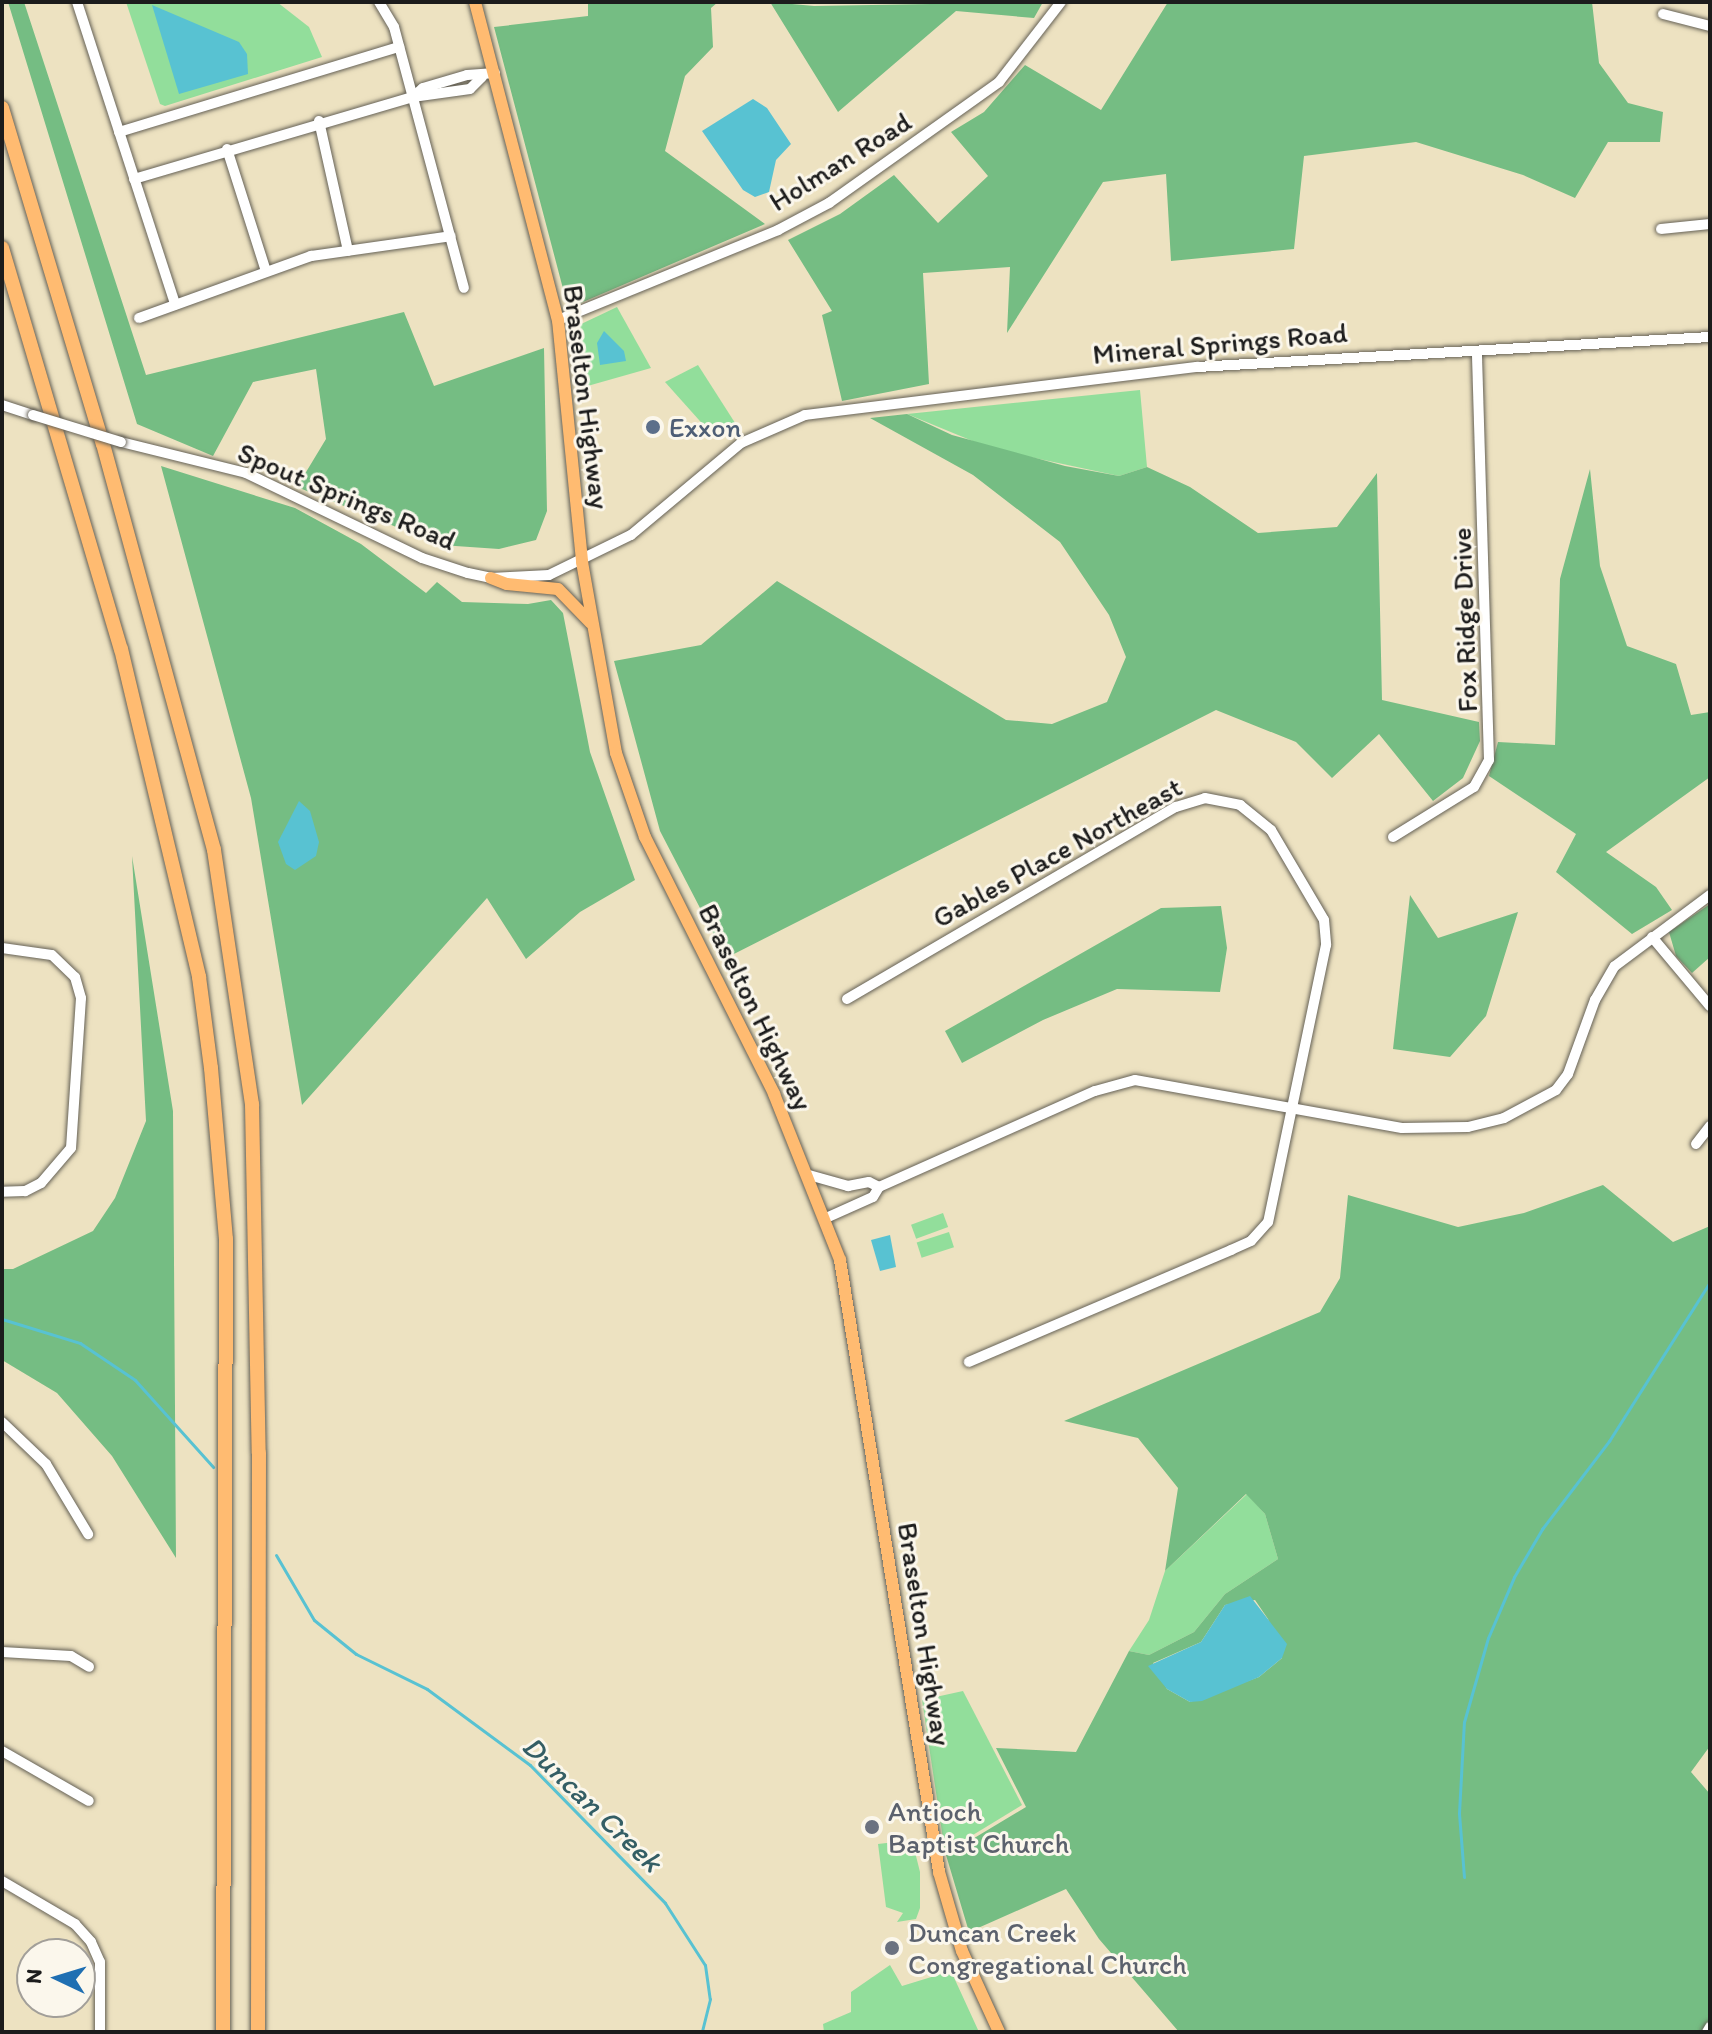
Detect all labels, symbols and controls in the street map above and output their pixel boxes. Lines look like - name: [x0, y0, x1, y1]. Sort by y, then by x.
- street label: Holman Road: [763, 104, 917, 218]
- street label: Braselton Highway: [557, 283, 617, 511]
- street label: Mineral Springs Road: [1091, 315, 1349, 371]
- place label: Exxon: [669, 410, 741, 444]
- marker: Exxon: [644, 418, 662, 436]
- street label: Spout Springs Road: [232, 435, 462, 557]
- street label: Fox Ridge Drive: [1444, 527, 1484, 713]
- street label: Gables Place Northeast: [926, 769, 1188, 935]
- street label: Braselton Highway: [692, 899, 820, 1115]
- street label: Braselton Highway: [891, 1520, 959, 1748]
- water label: Duncan Creek: [515, 1728, 669, 1880]
- place label: Antioch Baptist Church: [888, 1794, 1070, 1860]
- marker: Antioch Baptist Church: [863, 1818, 881, 1836]
- place label: Duncan Creek Congregational Church: [908, 1915, 1187, 1981]
- north arrow: [16, 1938, 96, 2018]
- marker: Duncan Creek Congregational Church: [883, 1939, 901, 1957]
- text: N: [20, 1968, 48, 1985]

